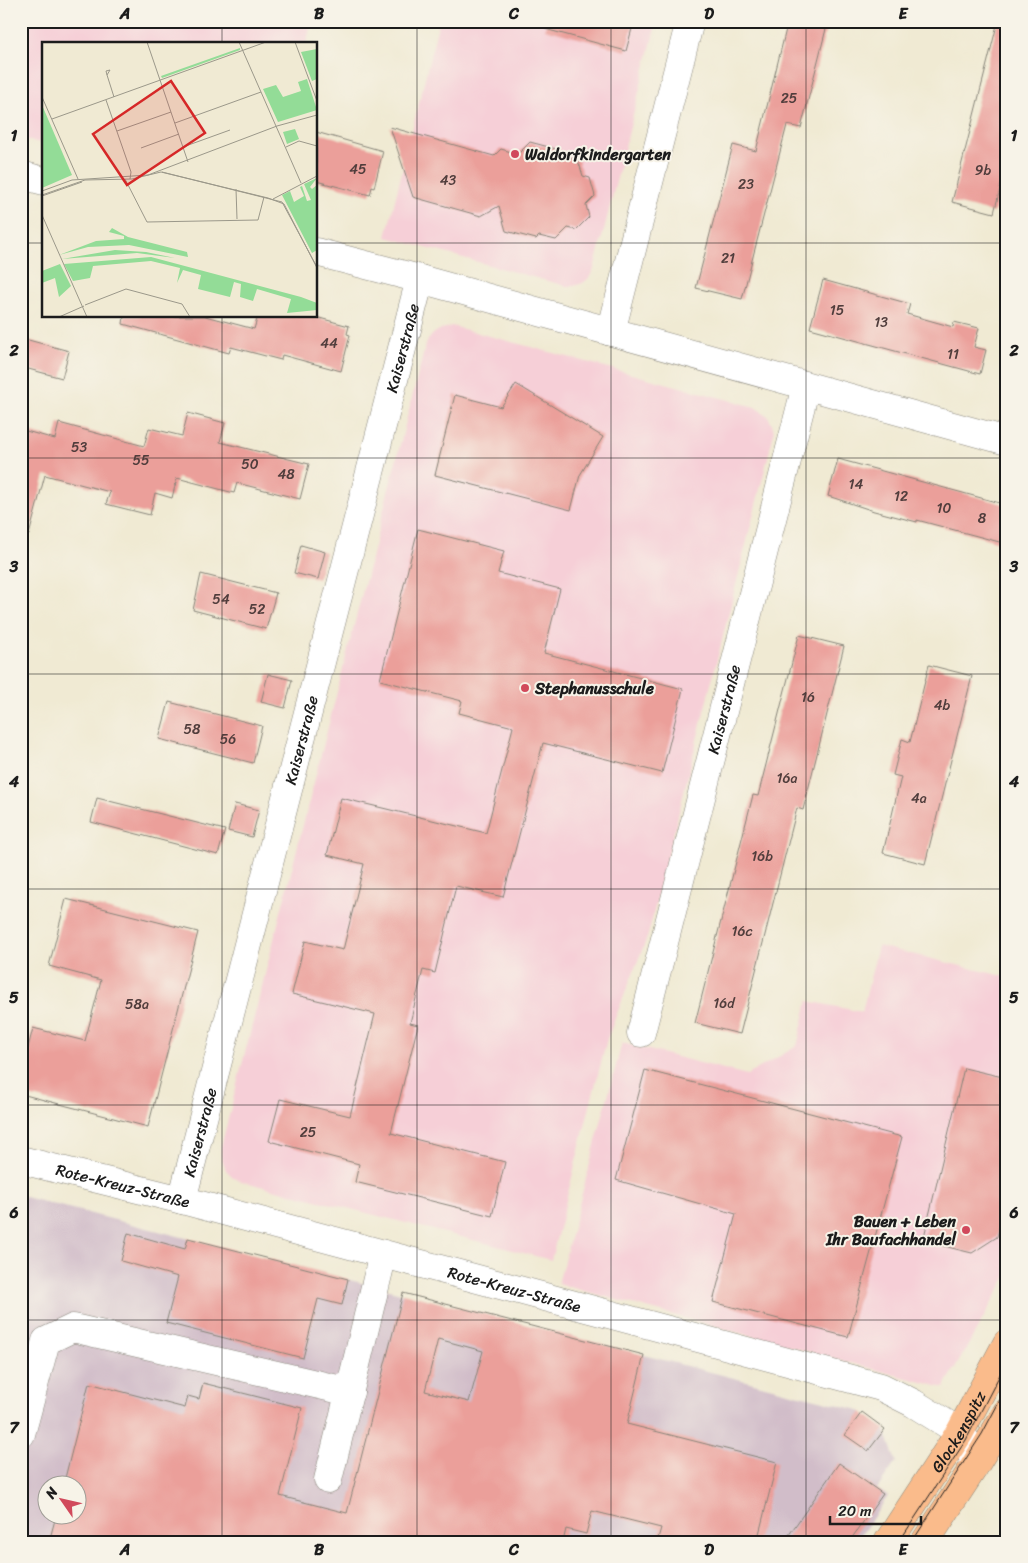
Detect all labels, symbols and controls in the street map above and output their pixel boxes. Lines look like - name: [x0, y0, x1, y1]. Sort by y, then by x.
- text: A: [119, 0, 130, 28]
- text: B: [314, 0, 325, 28]
- text: C: [508, 0, 520, 28]
- text: D: [704, 0, 714, 28]
- text: E: [899, 0, 909, 28]
- inset map: [42, 42, 318, 318]
- house number: 25: [781, 86, 798, 111]
- text: 1: [11, 121, 18, 150]
- text: 1: [1011, 121, 1018, 150]
- place label: Waldorfkindergarten: [525, 140, 671, 169]
- marker: Waldorfkindergarten: [509, 148, 521, 160]
- house number: 45: [349, 157, 367, 182]
- house number: 9b: [975, 158, 991, 183]
- house number: 43: [440, 168, 457, 193]
- house number: 23: [738, 172, 754, 197]
- house number: 21: [721, 246, 735, 271]
- house number: 15: [830, 298, 845, 323]
- street label: Kaiserstraße: [377, 300, 428, 396]
- house number: 13: [874, 310, 888, 335]
- house number: 44: [320, 331, 338, 356]
- text: 2: [8, 336, 19, 365]
- text: 2: [1008, 336, 1019, 365]
- house number: 11: [947, 342, 959, 367]
- house number: 53: [71, 435, 87, 460]
- house number: 55: [132, 448, 150, 473]
- house number: 50: [241, 452, 259, 477]
- house number: 48: [277, 462, 295, 487]
- house number: 14: [849, 472, 864, 497]
- house number: 12: [894, 484, 908, 509]
- house number: 10: [937, 496, 952, 521]
- house number: 8: [978, 506, 987, 531]
- text: 3: [9, 552, 19, 581]
- text: 3: [1009, 552, 1019, 581]
- house number: 54: [212, 587, 230, 612]
- house number: 52: [249, 597, 265, 622]
- street label: Kaiserstraße: [699, 662, 749, 757]
- place label: Stephanusschule: [534, 674, 655, 703]
- marker: Stephanusschule: [519, 682, 531, 694]
- house number: 16: [801, 685, 815, 710]
- street label: Kaiserstraße: [276, 692, 327, 788]
- house number: 4b: [934, 693, 951, 718]
- house number: 58: [184, 717, 201, 742]
- house number: 56: [220, 727, 236, 752]
- house number: 16a: [777, 766, 798, 791]
- text: 4: [8, 767, 19, 796]
- text: 4: [1008, 767, 1019, 796]
- house number: 4a: [911, 786, 927, 811]
- house number: 16b: [751, 844, 773, 869]
- house number: 16c: [732, 919, 752, 944]
- text: 5: [9, 983, 19, 1012]
- text: 5: [1009, 983, 1019, 1012]
- house number: 16d: [713, 991, 736, 1016]
- house number: 58a: [125, 992, 149, 1017]
- street label: Kaiserstraße: [175, 1085, 225, 1180]
- house number: 25: [300, 1120, 317, 1145]
- street label: Rote-Kreuz-Straße: [53, 1155, 193, 1217]
- text: 6: [8, 1198, 19, 1227]
- text: 6: [1008, 1198, 1019, 1227]
- place label: Bauen + Leben Ihr Baufachhandel: [825, 1207, 957, 1254]
- marker: Bauen + Leben Ihr Baufachhandel: [960, 1224, 972, 1236]
- street label: Rote-Kreuz-Straße: [444, 1258, 585, 1321]
- street label: Glockenspitz: [923, 1385, 994, 1479]
- text: 7: [9, 1413, 20, 1442]
- text: 7: [1009, 1413, 1020, 1442]
- north arrow: [38, 1476, 88, 1526]
- text: N: [38, 1482, 65, 1505]
- scale bar: [830, 1493, 922, 1525]
- text: 20 m: [838, 1498, 872, 1524]
- text: A: [119, 1535, 130, 1563]
- text: B: [314, 1535, 325, 1563]
- text: C: [508, 1535, 520, 1563]
- text: D: [704, 1535, 714, 1563]
- text: E: [899, 1535, 909, 1563]

